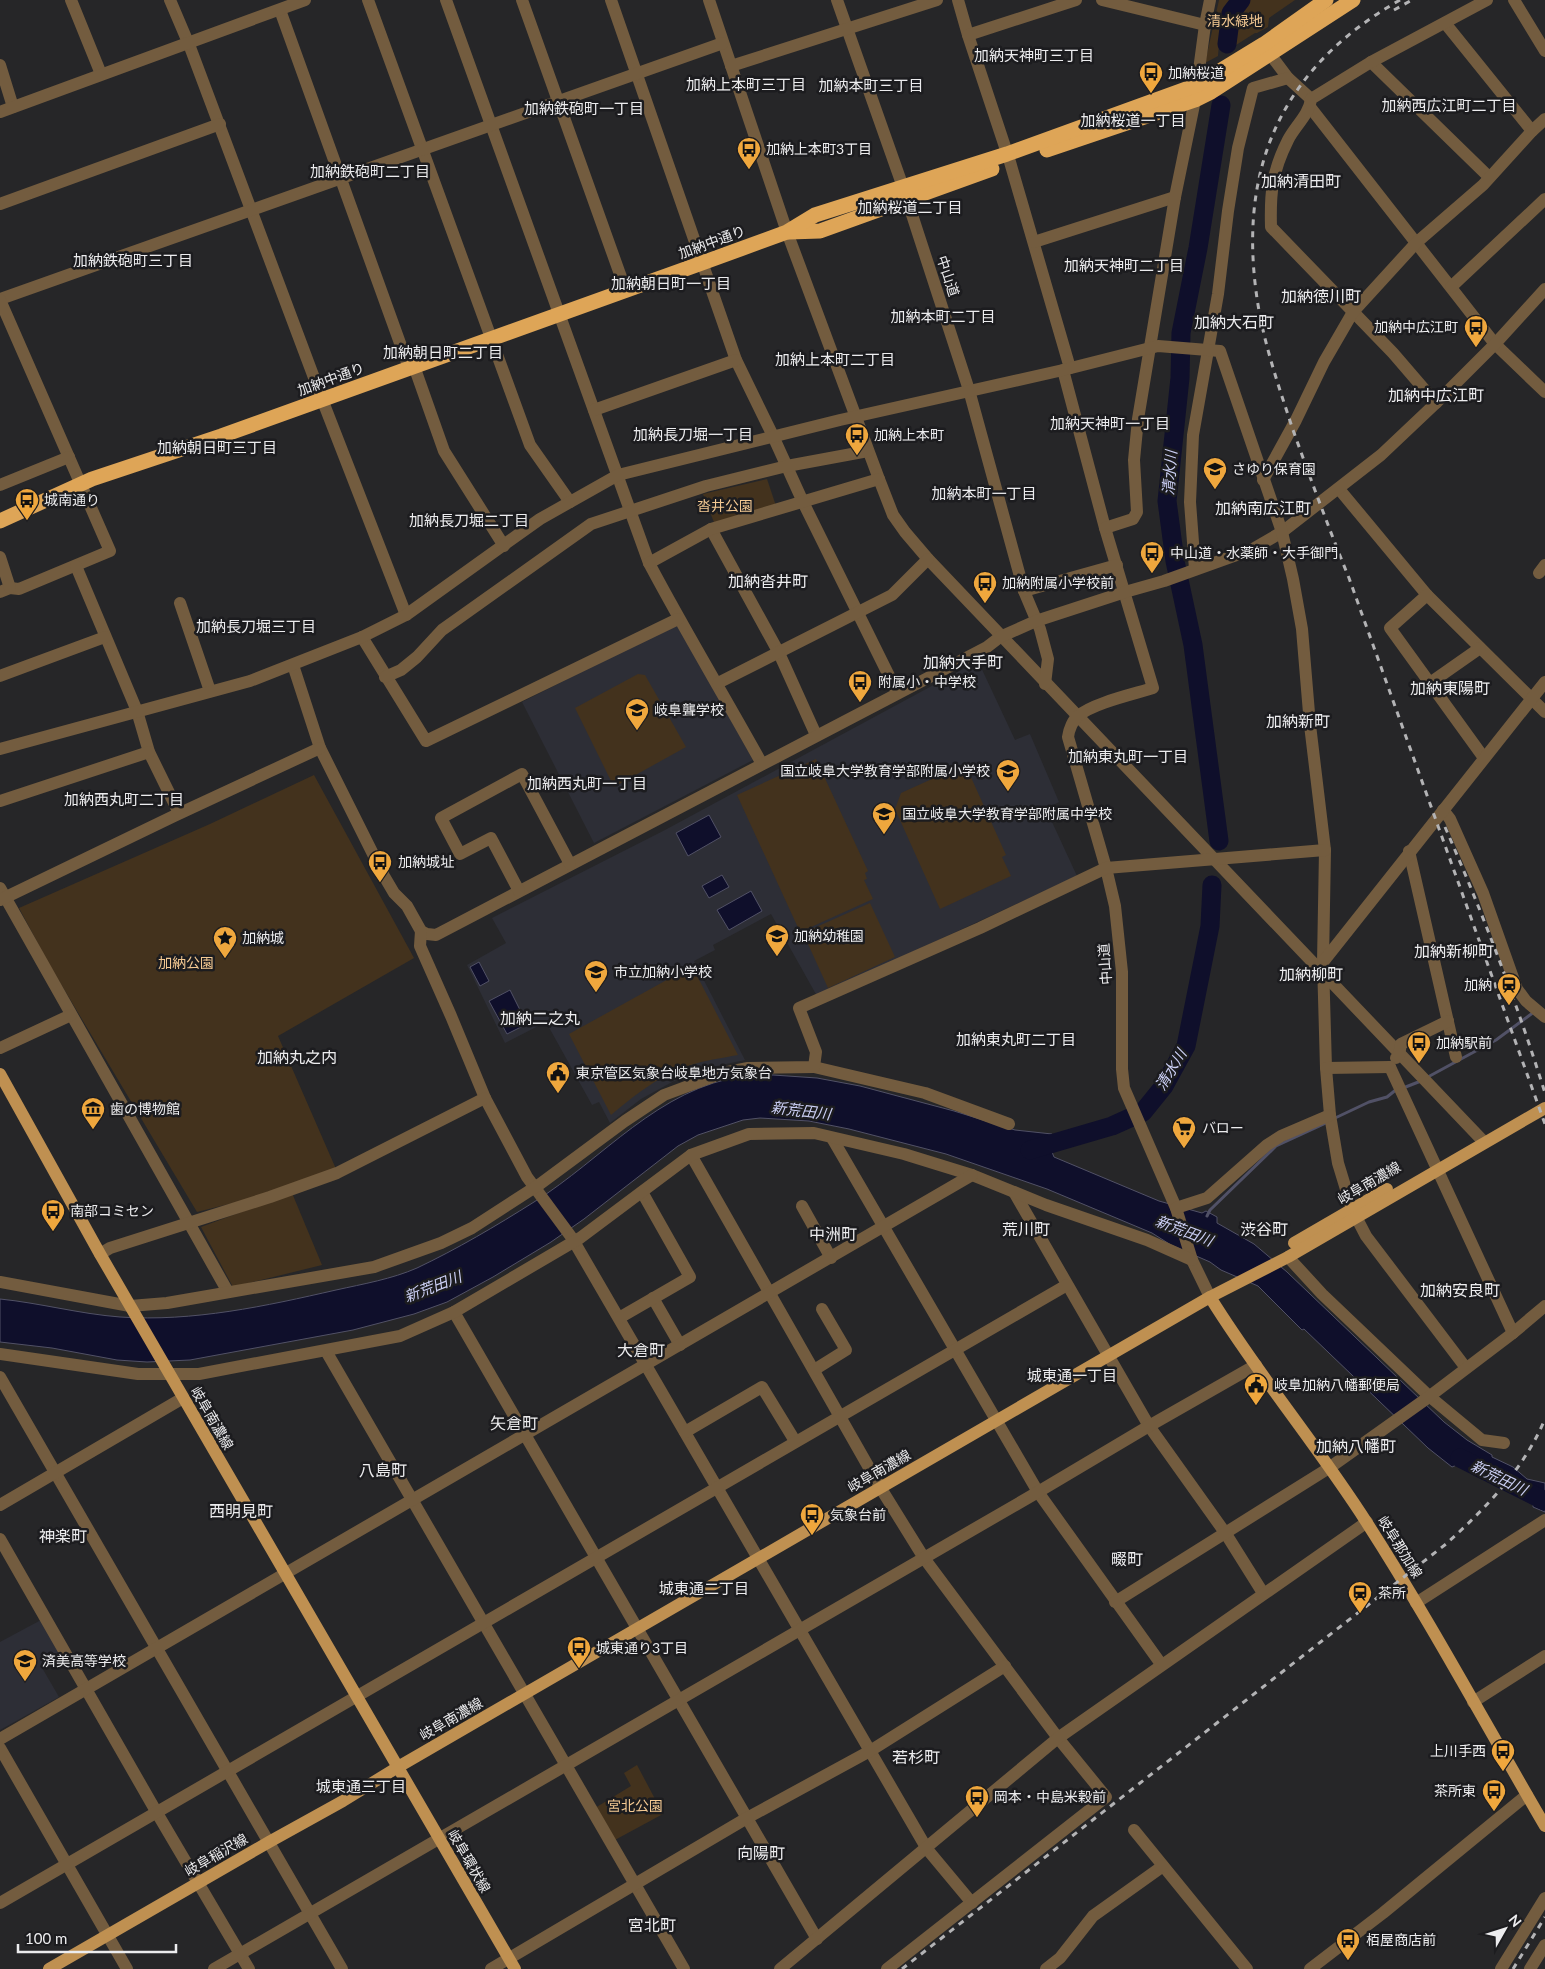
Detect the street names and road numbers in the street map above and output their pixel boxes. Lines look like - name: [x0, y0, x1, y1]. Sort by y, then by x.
- street label: 加納中通り: [676, 222, 748, 261]
- street label: 中山道: [934, 253, 963, 298]
- street label: 加納中通り: [295, 359, 367, 398]
- street label: 中山道: [1095, 942, 1114, 986]
- street label: 岐阜南濃線: [1334, 1158, 1403, 1207]
- street label: 岐阜南濃線: [188, 1383, 237, 1452]
- street label: 岐阜南濃線: [844, 1446, 913, 1495]
- street label: 岐阜那加線: [1375, 1513, 1426, 1581]
- street label: 岐阜南濃線: [416, 1694, 485, 1743]
- street label: 岐阜環状線: [445, 1826, 494, 1895]
- street label: 岐阜稲沢線: [181, 1830, 250, 1879]

